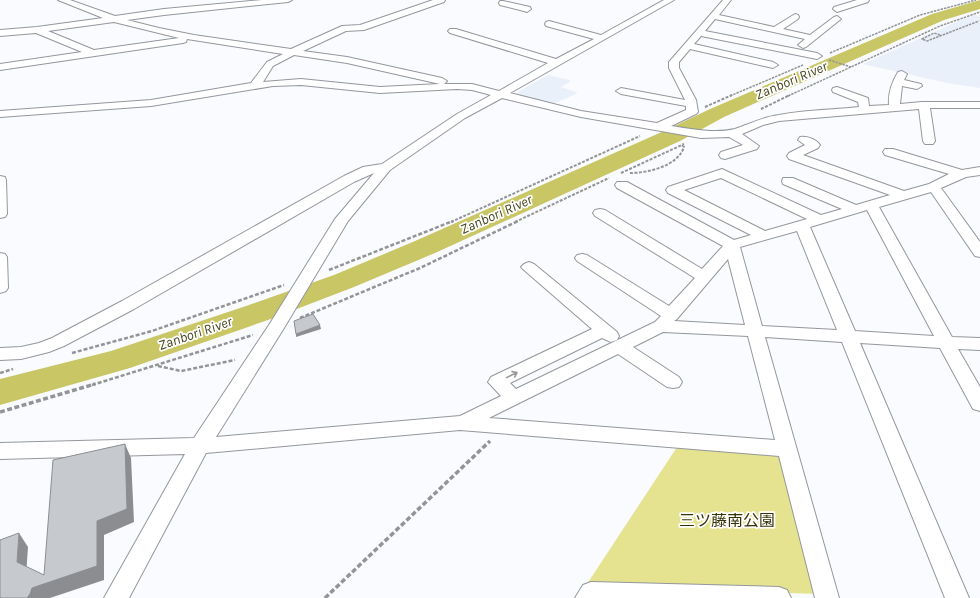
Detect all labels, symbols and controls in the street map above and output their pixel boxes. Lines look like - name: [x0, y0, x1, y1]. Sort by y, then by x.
- water label: Zanbori River: [752, 57, 831, 103]
- water label: Zanbori River: [458, 191, 536, 238]
- water label: Zanbori River: [156, 313, 235, 354]
- one-way arrow: [506, 371, 518, 378]
- park label: 三ツ藤南公園: [679, 511, 775, 530]

